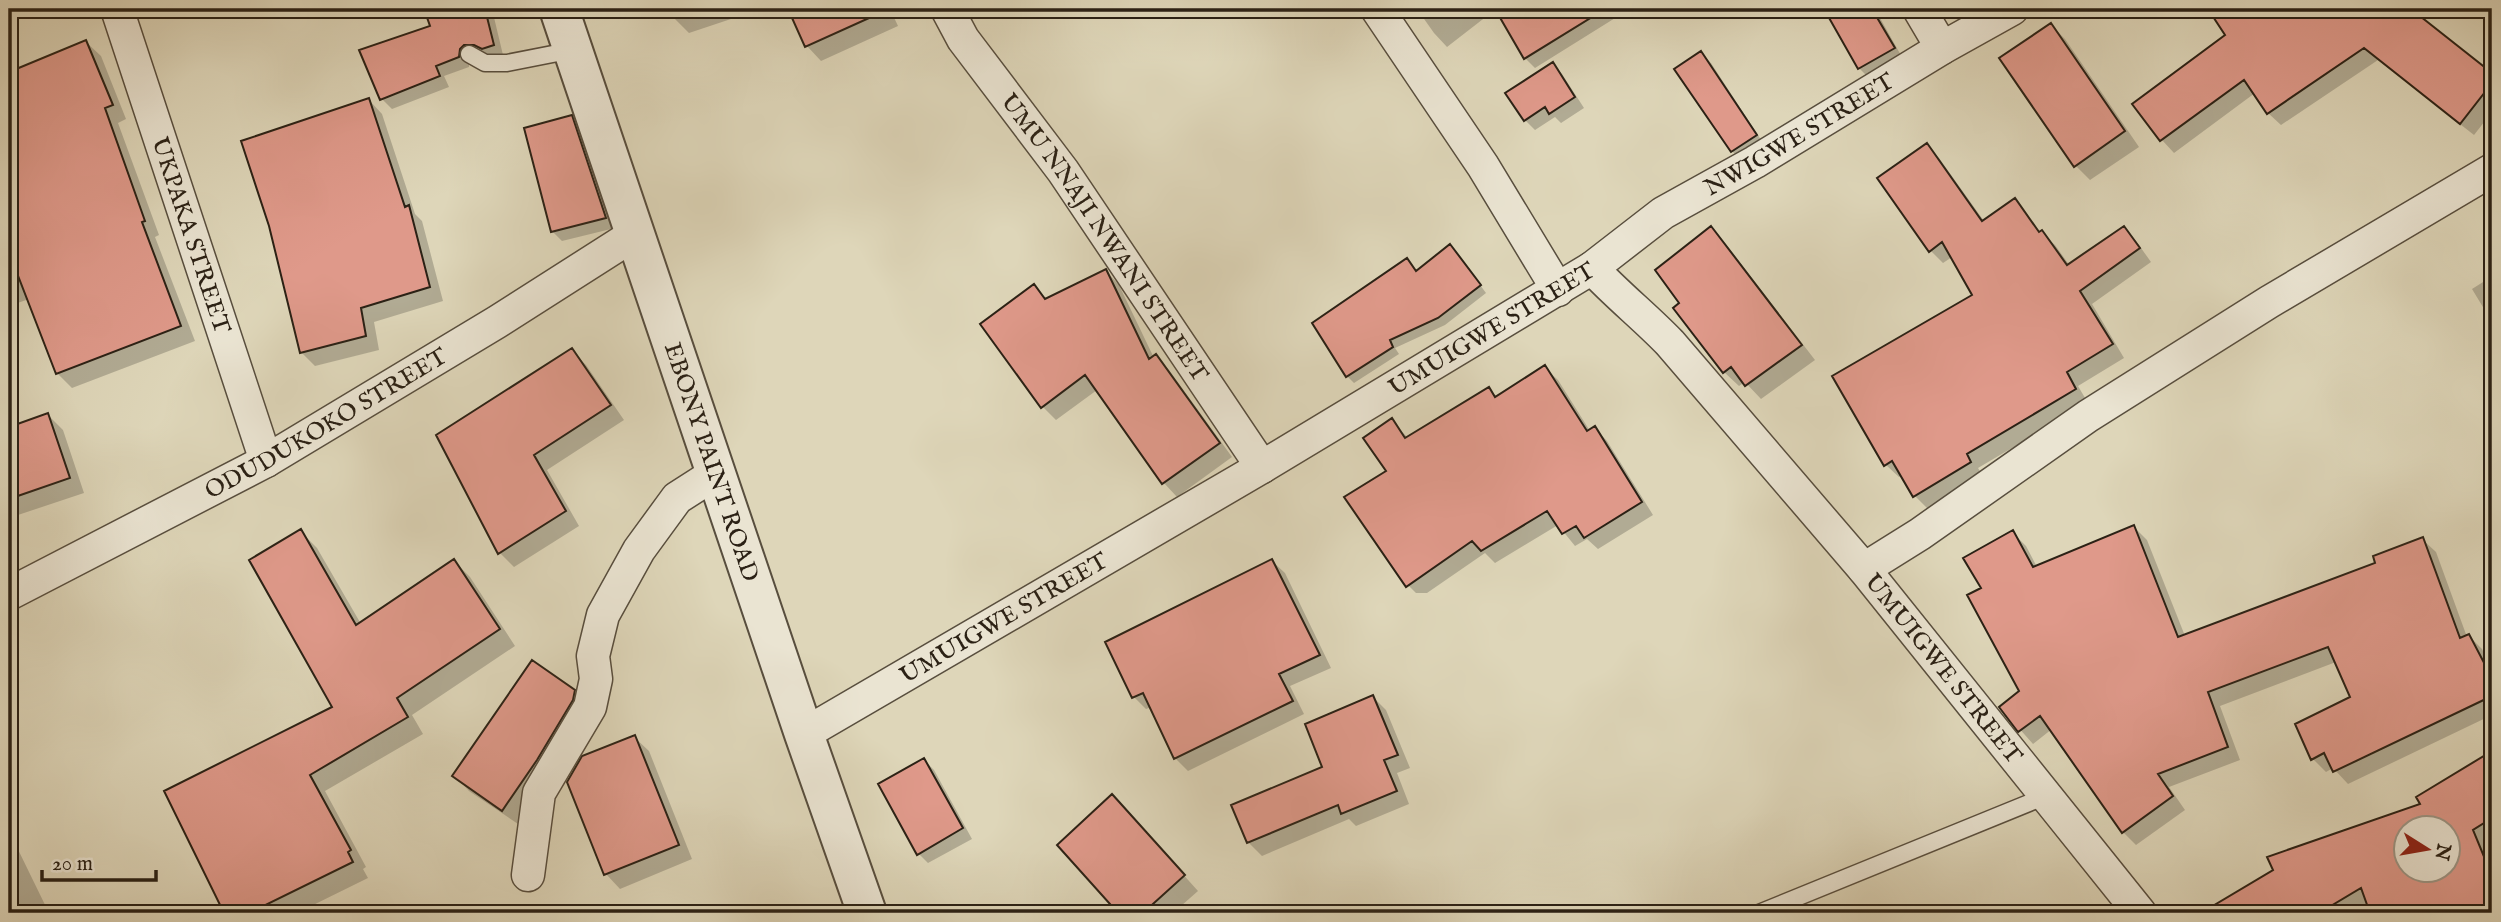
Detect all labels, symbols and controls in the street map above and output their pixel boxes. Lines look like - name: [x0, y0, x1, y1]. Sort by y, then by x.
- street label: NWIGWE STREET: [1699, 66, 1901, 204]
- street label: UMU NNAJI NWANI STREET: [993, 88, 1215, 389]
- street label: UKPAKA STREET: [143, 133, 237, 338]
- street label: UMUIGWE STREET: [1383, 256, 1601, 404]
- street label: EBONY PAINT ROAD: [656, 339, 765, 586]
- street label: ODUDUKOKO STREET: [200, 341, 454, 507]
- street label: UMUIGWE STREET: [895, 546, 1114, 692]
- street label: UMUIGWE STREET: [1857, 568, 2029, 771]
- north arrow: [2392, 814, 2462, 884]
- scale bar: [42, 838, 156, 882]
- text: N: [2428, 841, 2455, 863]
- text: 20 m: [52, 851, 93, 878]

